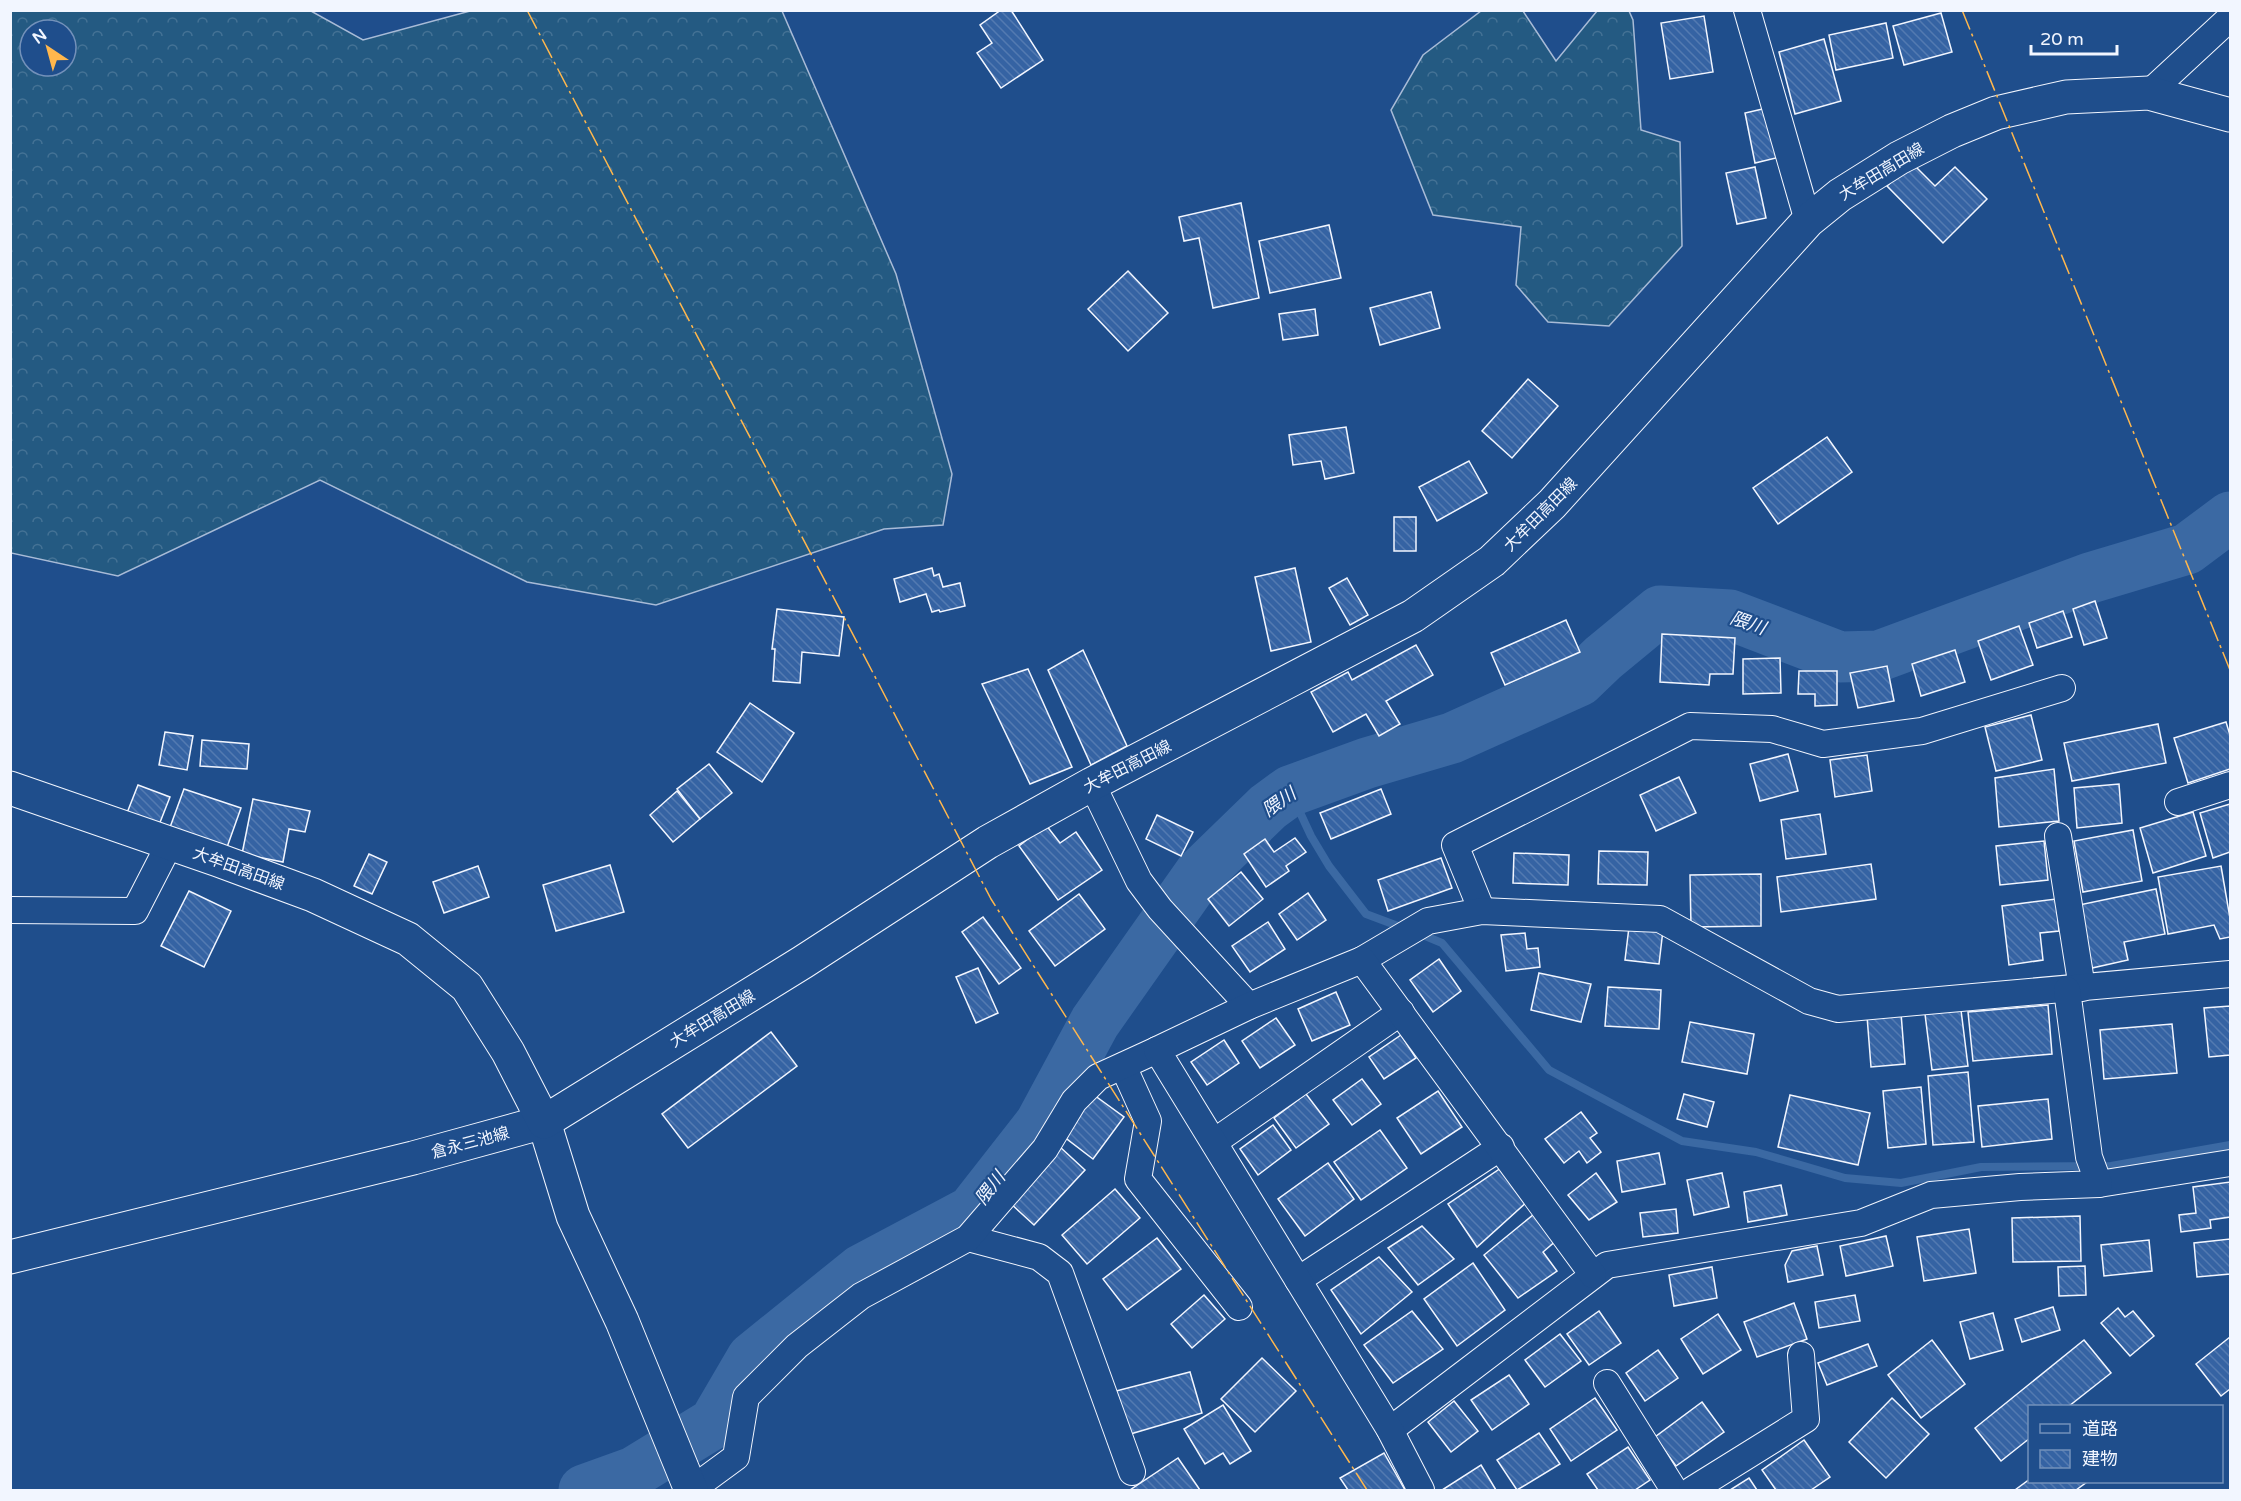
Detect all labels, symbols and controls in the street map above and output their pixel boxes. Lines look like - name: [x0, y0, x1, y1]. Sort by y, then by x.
- north arrow: [18, 18, 78, 78]
- scale bar: [2031, 18, 2116, 56]
- text: N: [29, 25, 51, 49]
- text: 20 m: [2040, 28, 2084, 50]
- street label: 大牟田高田線: [1835, 139, 1928, 205]
- street label: 大牟田高田線: [1500, 474, 1582, 556]
- water label: 隈川: [1727, 607, 1770, 640]
- street label: 大牟田高田線: [1080, 736, 1175, 798]
- water label: 隈川: [1258, 782, 1302, 821]
- street label: 大牟田高田線: [190, 843, 287, 895]
- street label: 大牟田高田線: [666, 986, 759, 1052]
- street label: 倉永三池線: [429, 1123, 511, 1163]
- water label: 隈川: [970, 1165, 1011, 1209]
- legend: [2028, 1405, 2223, 1483]
- text: 道路: [2082, 1418, 2118, 1440]
- text: 建物: [2082, 1448, 2118, 1470]

